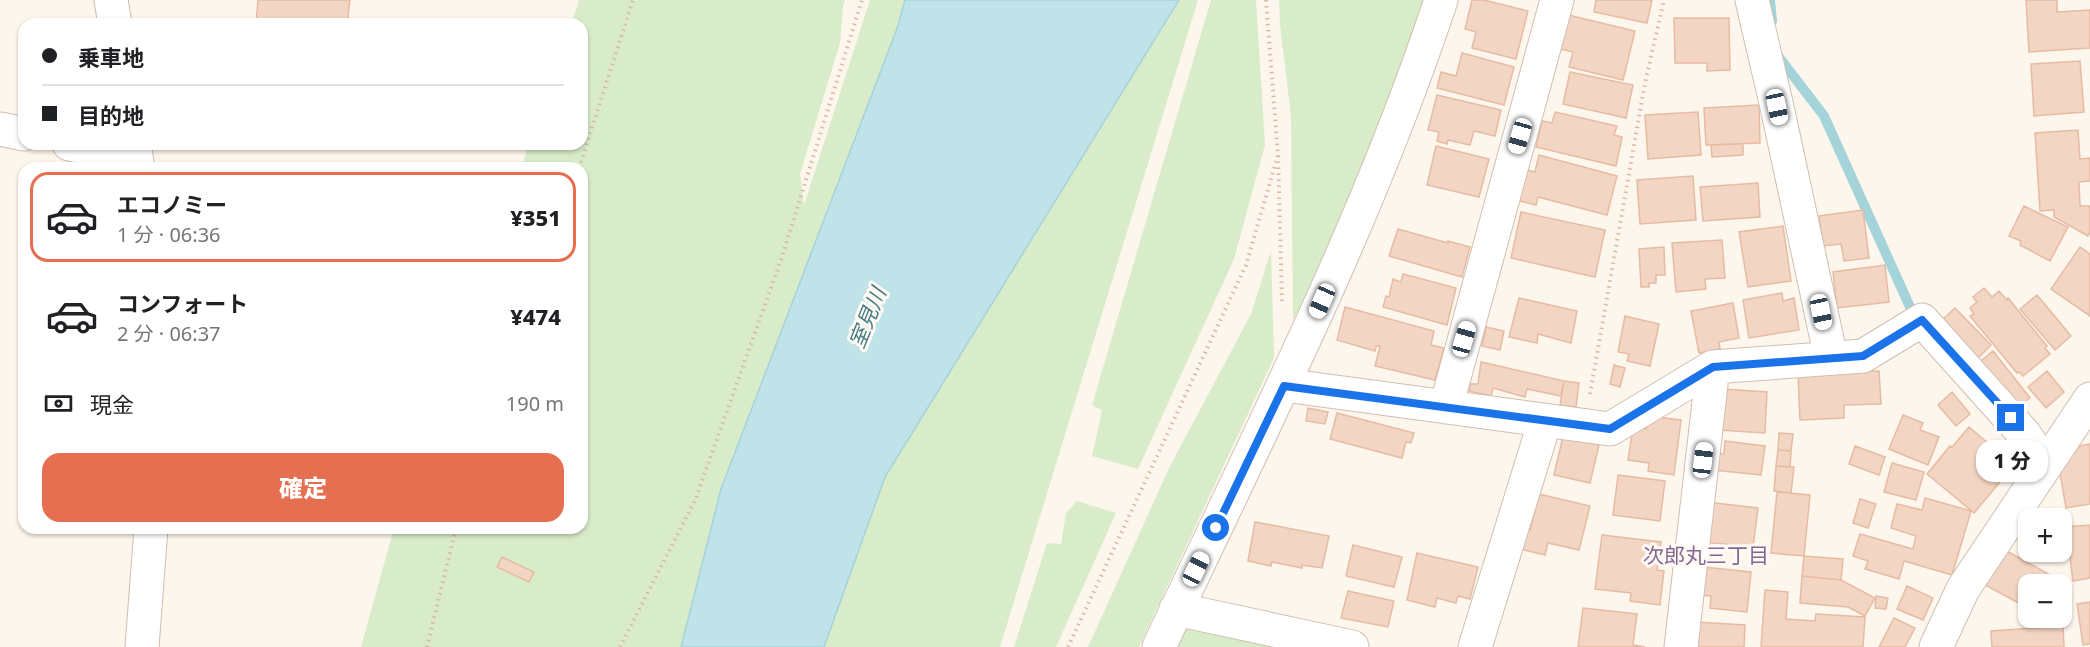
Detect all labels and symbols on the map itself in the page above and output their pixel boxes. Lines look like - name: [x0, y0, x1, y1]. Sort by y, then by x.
- car: [1764, 88, 1790, 126]
- car: [1506, 116, 1534, 156]
- water label: 室見川: [842, 281, 893, 352]
- car: [1306, 281, 1338, 321]
- car: [1808, 293, 1834, 331]
- car: [1450, 319, 1478, 359]
- route end: [1997, 404, 2024, 431]
- callout: 1 分: [1975, 439, 2047, 481]
- car: [1692, 441, 1714, 479]
- route start: [1202, 514, 1229, 541]
- district label: 次郎丸三丁目: [1643, 541, 1769, 569]
- car: [1180, 549, 1212, 589]

